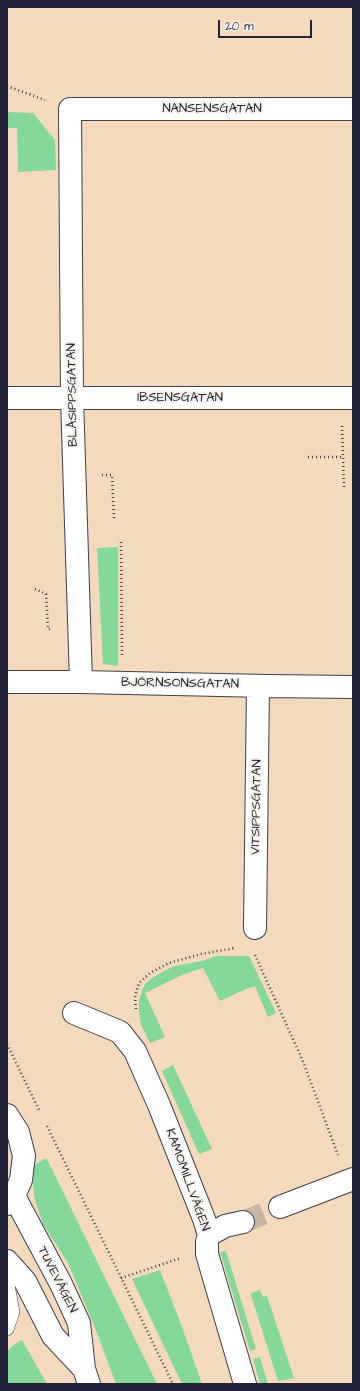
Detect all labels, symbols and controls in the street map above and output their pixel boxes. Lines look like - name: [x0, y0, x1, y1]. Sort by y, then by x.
- scale bar: [220, 12, 314, 38]
- text: 20 m: [225, 18, 254, 35]
- street label: NANSENSGATAN: [162, 101, 262, 117]
- street label: BLÅSIPPSGATAN: [64, 343, 82, 447]
- street label: IBSENSGATAN: [137, 390, 223, 406]
- street label: BJÖRNSONSGATAN: [121, 675, 239, 693]
- street label: VITSIPPSGATAN: [248, 759, 266, 855]
- street label: KAMOMILLVÄGEN: [161, 1127, 213, 1233]
- street label: TUVEVÄGEN: [34, 1244, 80, 1316]

